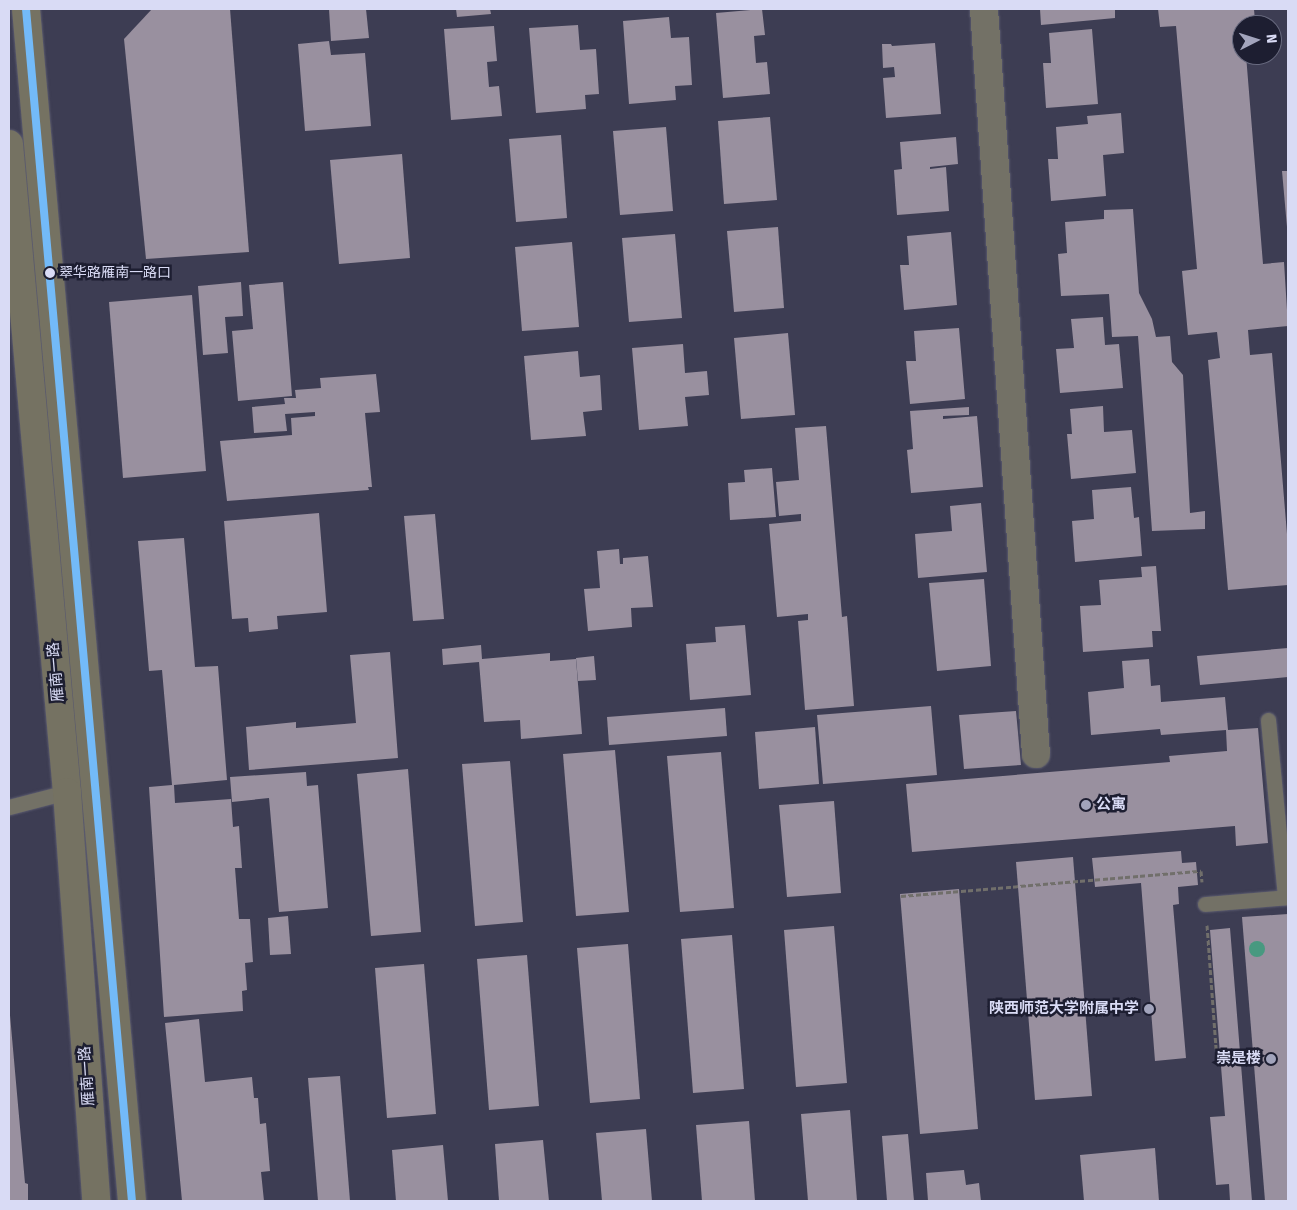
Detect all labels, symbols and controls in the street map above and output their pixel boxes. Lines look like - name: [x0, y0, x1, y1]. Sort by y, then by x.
- north arrow: [1232, 15, 1282, 65]
- text: N: [1263, 33, 1280, 44]
- place label: 翠华路雁南一路口: [59, 265, 171, 281]
- marker: 翠华路雁南一路口: [45, 268, 55, 278]
- street label: 雁南一路: [44, 641, 68, 703]
- place label: 公寓: [1096, 796, 1126, 814]
- marker: 公寓: [1080, 799, 1092, 811]
- place label: 陕西师范大学附属中学: [989, 1000, 1139, 1018]
- marker: 陕西师范大学附属中学: [1143, 1003, 1155, 1015]
- street label: 雁南一路: [76, 1045, 98, 1107]
- place label: 崇是楼: [1216, 1050, 1261, 1068]
- marker: 崇是楼: [1265, 1053, 1277, 1065]

